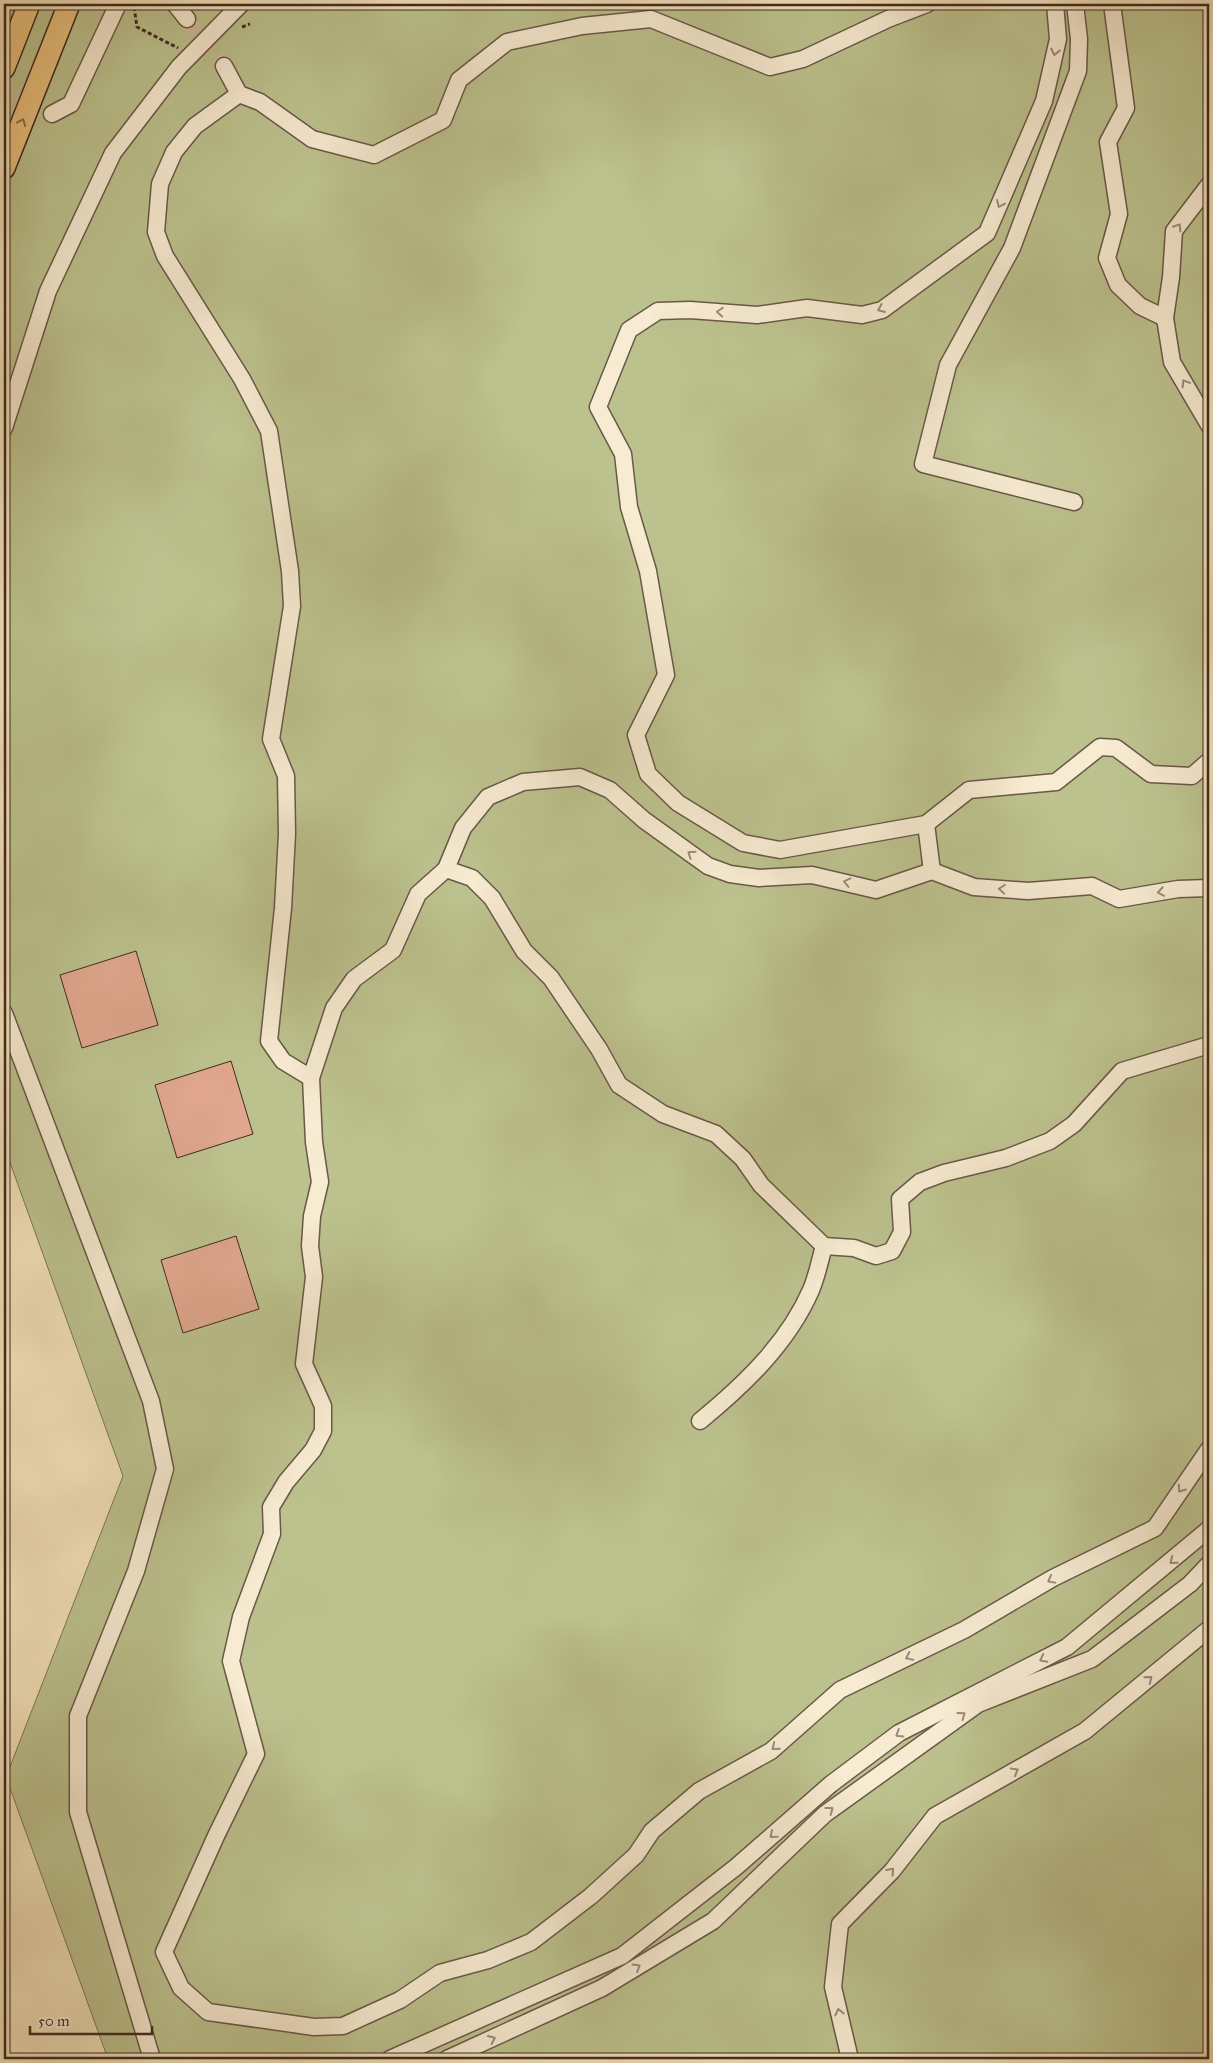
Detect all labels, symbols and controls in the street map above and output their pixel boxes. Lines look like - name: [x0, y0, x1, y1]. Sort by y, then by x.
- one-way arrow: [1050, 48, 1061, 57]
- one-way arrow: [16, 119, 26, 127]
- one-way arrow: [996, 199, 1006, 208]
- one-way arrow: [1172, 223, 1182, 232]
- one-way arrow: [877, 303, 885, 313]
- one-way arrow: [716, 307, 724, 318]
- one-way arrow: [1181, 379, 1191, 388]
- one-way arrow: [687, 851, 697, 860]
- one-way arrow: [843, 877, 852, 888]
- one-way arrow: [998, 884, 1006, 895]
- one-way arrow: [1156, 886, 1165, 896]
- one-way arrow: [1178, 1483, 1187, 1493]
- one-way arrow: [1169, 1556, 1178, 1565]
- one-way arrow: [1048, 1573, 1057, 1583]
- one-way arrow: [905, 1651, 914, 1661]
- one-way arrow: [1040, 1653, 1049, 1663]
- one-way arrow: [1143, 1676, 1152, 1685]
- one-way arrow: [956, 1712, 966, 1721]
- one-way arrow: [896, 1727, 905, 1737]
- one-way arrow: [772, 1741, 781, 1749]
- one-way arrow: [1010, 1767, 1019, 1777]
- one-way arrow: [824, 1807, 834, 1816]
- one-way arrow: [769, 1829, 778, 1838]
- one-way arrow: [885, 1868, 894, 1877]
- one-way arrow: [632, 1963, 641, 1973]
- scale bar: [30, 2003, 152, 2035]
- one-way arrow: [834, 2007, 845, 2016]
- text: 50 m: [38, 2012, 70, 2030]
- one-way arrow: [487, 2035, 496, 2045]

